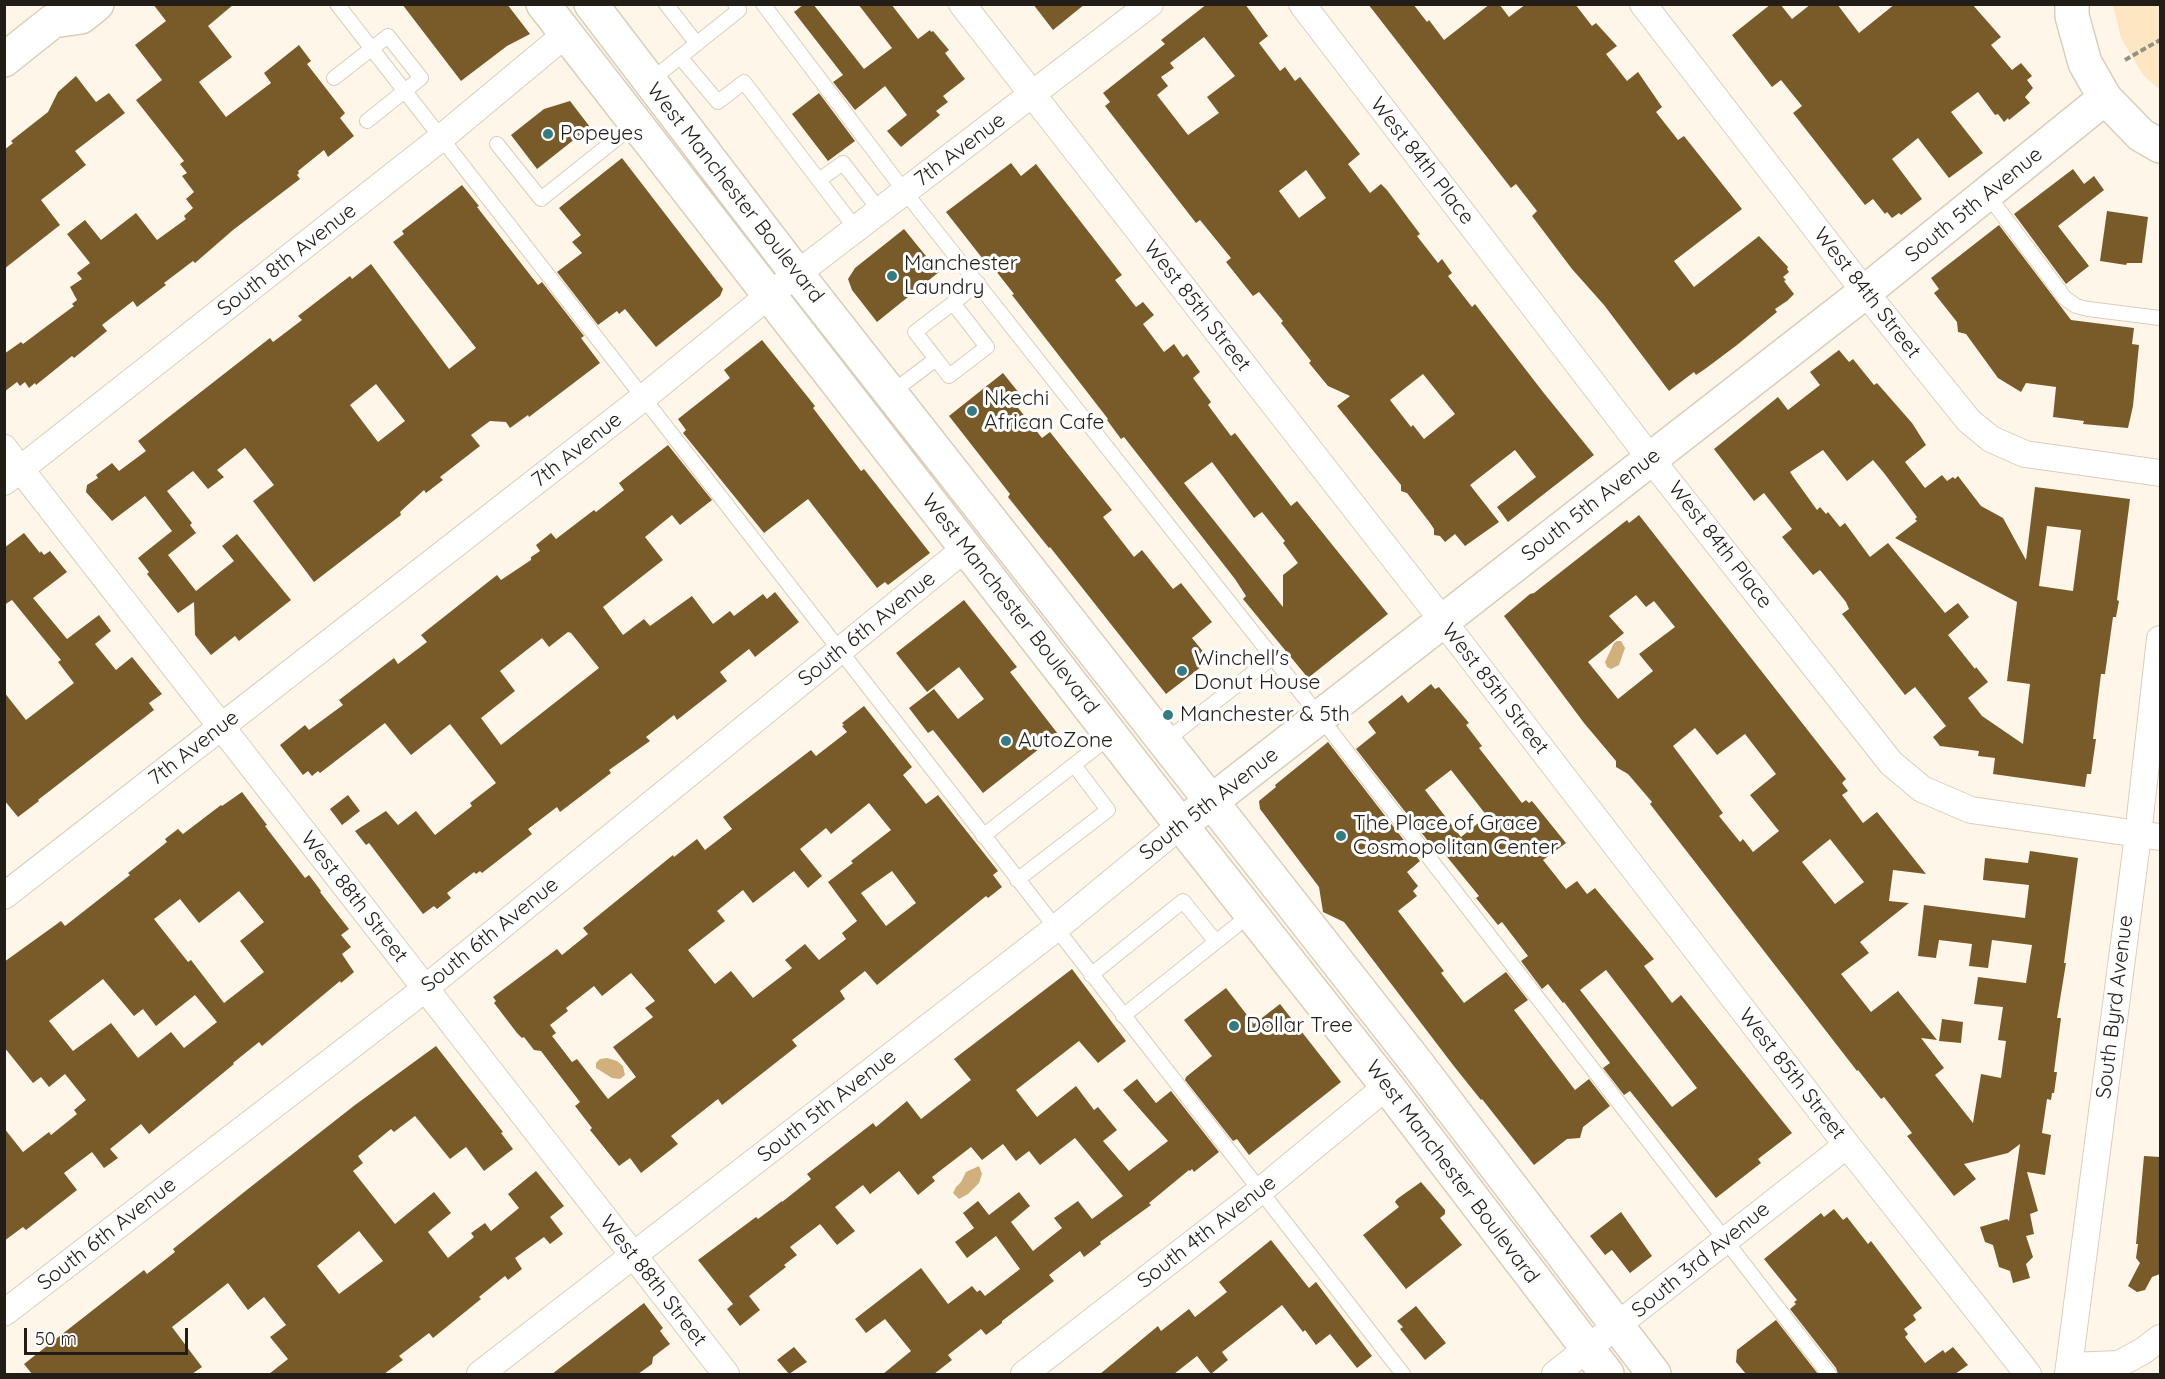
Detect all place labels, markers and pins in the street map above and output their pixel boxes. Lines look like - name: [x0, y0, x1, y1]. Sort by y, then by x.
- place label: Popeyes: [560, 121, 643, 147]
- marker: Popeyes: [541, 127, 555, 141]
- place label: Manchester Laundry: [904, 251, 1018, 301]
- marker: Manchester Laundry: [885, 269, 899, 283]
- place label: Nkechi African Cafe: [984, 386, 1104, 436]
- marker: Nkechi African Cafe: [965, 404, 979, 418]
- place label: Winchell's Donut House: [1194, 646, 1320, 696]
- marker: Winchell's Donut House: [1175, 664, 1189, 678]
- place label: Manchester & 5th: [1180, 702, 1350, 728]
- marker: Manchester & 5th: [1161, 708, 1175, 722]
- place label: AutoZone: [1018, 728, 1113, 754]
- marker: AutoZone: [999, 734, 1013, 748]
- place label: The Place of Grace Cosmopolitan Center: [1353, 811, 1558, 861]
- marker: The Place of Grace Cosmopolitan Center: [1334, 829, 1348, 843]
- place label: Dollar Tree: [1246, 1013, 1353, 1039]
- marker: Dollar Tree: [1227, 1019, 1241, 1033]

